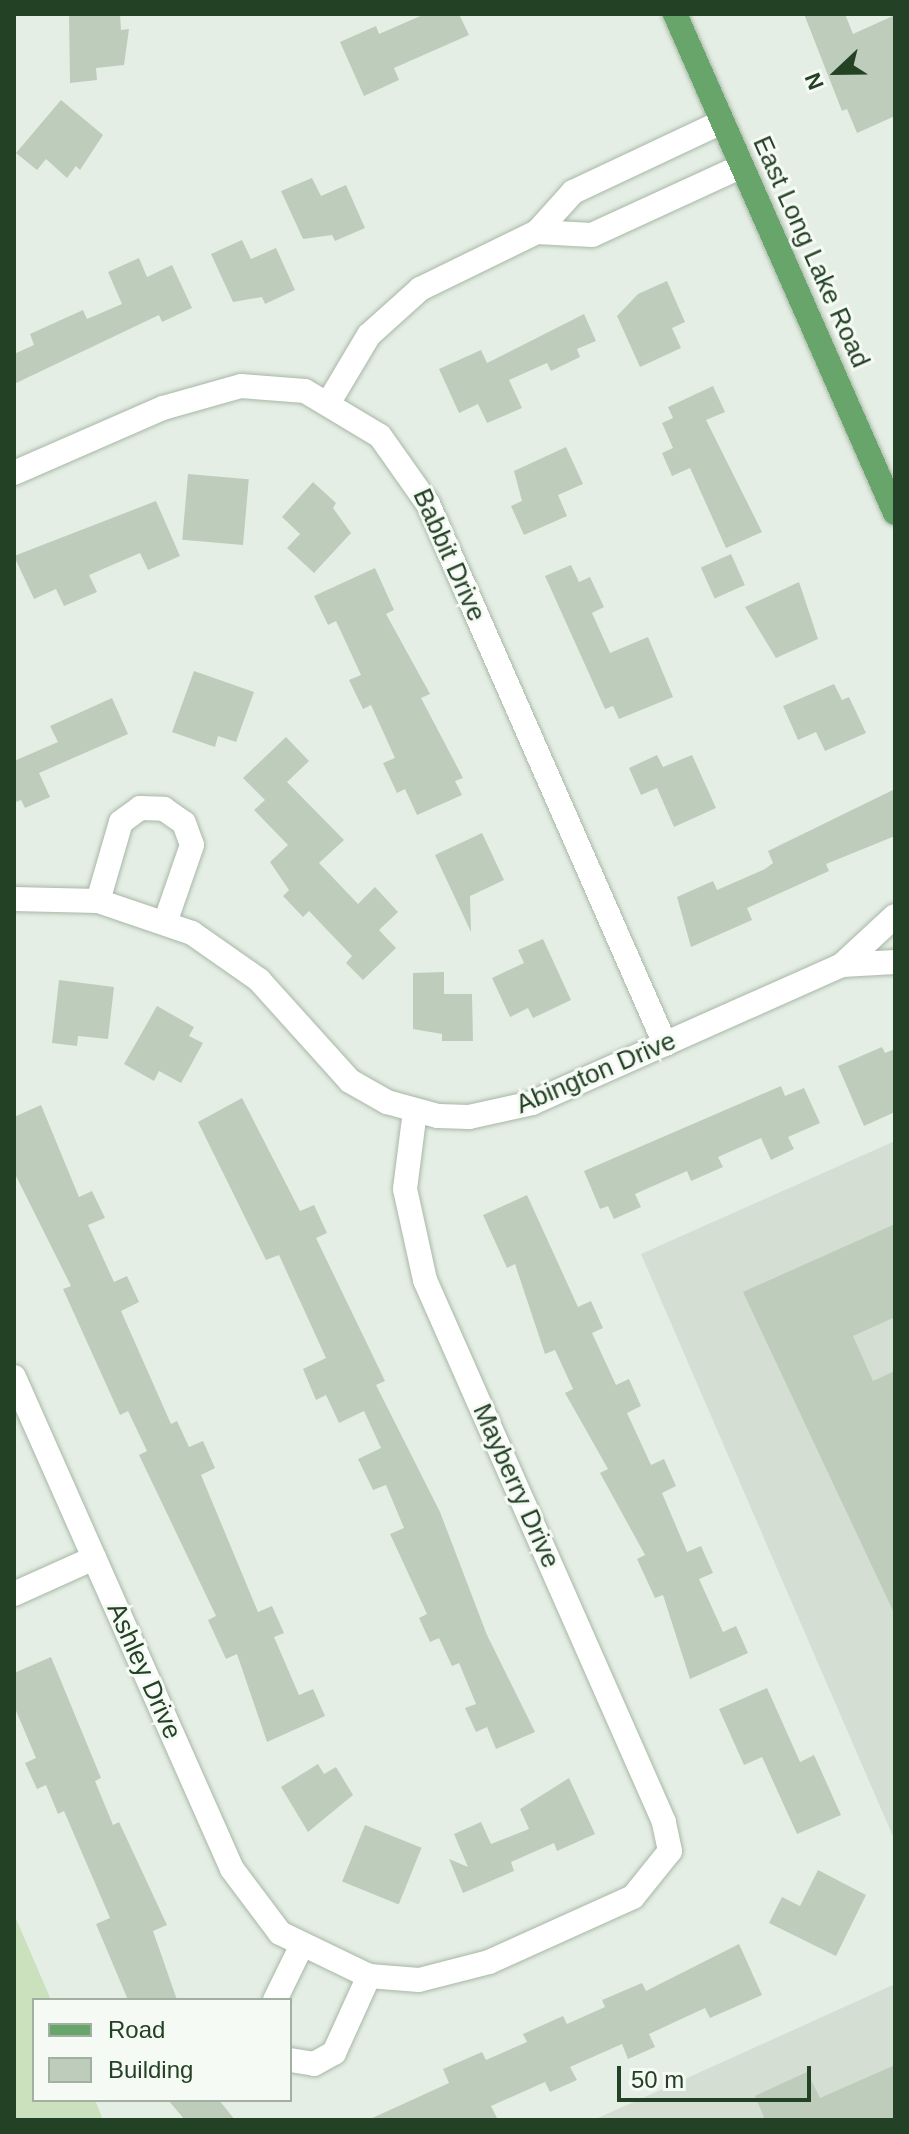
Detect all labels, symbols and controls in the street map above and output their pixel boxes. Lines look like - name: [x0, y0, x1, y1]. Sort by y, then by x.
- north arrow: [797, 32, 877, 112]
- text: N: [800, 69, 829, 93]
- street label: East Long Lake Road: [746, 131, 876, 373]
- street label: Babbit Drive: [406, 484, 492, 626]
- street label: Abington Drive: [511, 1025, 681, 1121]
- street label: Mayberry Drive: [466, 1399, 566, 1573]
- street label: Ashley Drive: [100, 1598, 188, 1744]
- legend: [32, 1998, 292, 2102]
- text: Road: [108, 2016, 165, 2043]
- scale bar: [621, 2050, 815, 2100]
- text: Building: [108, 2056, 193, 2083]
- text: 50 m: [631, 2066, 684, 2093]

